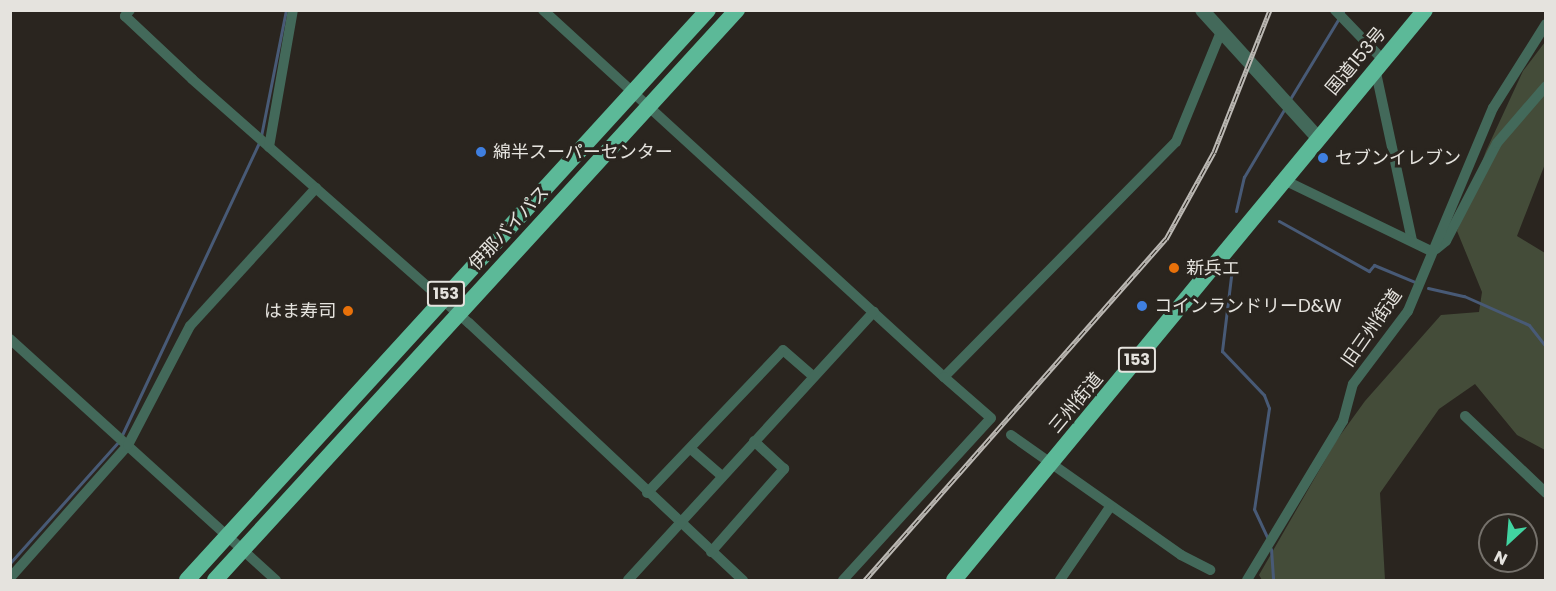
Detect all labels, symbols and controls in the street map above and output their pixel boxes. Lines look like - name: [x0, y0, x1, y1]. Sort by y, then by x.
- street label: 国道153号: [1321, 23, 1391, 99]
- place label: 綿半スーパーセンター: [493, 141, 673, 163]
- marker: 綿半スーパーセンター: [474, 145, 488, 159]
- place label: セブンイレブン: [1335, 147, 1461, 169]
- marker: セブンイレブン: [1316, 151, 1330, 165]
- street label: 伊那バイパス: [464, 181, 554, 275]
- place label: 新兵エ: [1186, 257, 1240, 279]
- marker: 新兵エ: [1167, 261, 1181, 275]
- road number: 153: [426, 281, 466, 307]
- street label: 旧三州街道: [1337, 285, 1407, 371]
- place label: コインランドリーD&W: [1154, 295, 1342, 317]
- marker: コインランドリーD&W: [1135, 299, 1149, 313]
- place label: はま寿司: [264, 300, 336, 322]
- marker: はま寿司: [341, 304, 355, 318]
- road number: 153: [1118, 347, 1156, 373]
- street label: 三州街道: [1045, 368, 1107, 438]
- north arrow: [1478, 513, 1538, 573]
- text: N: [1490, 545, 1511, 571]

